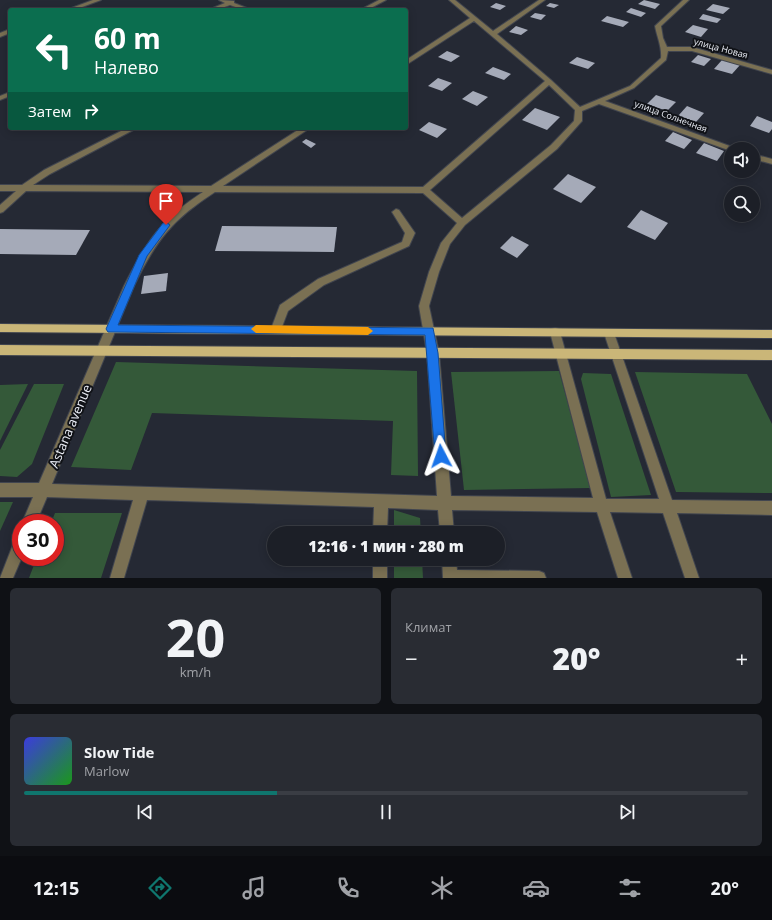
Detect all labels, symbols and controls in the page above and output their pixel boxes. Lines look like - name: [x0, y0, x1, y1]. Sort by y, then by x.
- text: 60 m: [94, 19, 161, 57]
- icon: left: [28, 24, 80, 76]
- street label: улица Новая: [692, 35, 750, 61]
- text: Налево: [94, 55, 159, 79]
- street label: улица Солнечная: [633, 97, 709, 135]
- icon: right: [80, 100, 102, 122]
- text: Затем: [28, 101, 72, 121]
- map controls: [724, 142, 760, 222]
- button: sound: [724, 142, 760, 178]
- pin: [149, 184, 183, 225]
- button: search: [724, 186, 760, 222]
- icon: arrive: [155, 190, 177, 212]
- street label: Astana avenue: [44, 381, 96, 471]
- position arrow: [420, 435, 462, 477]
- speed limit sign: 30: [12, 514, 64, 566]
- text: 12:16 · 1 мин · 280 m: [308, 536, 464, 556]
- text: 20: [166, 601, 225, 672]
- text: Климат: [405, 618, 452, 636]
- text: 20°: [553, 638, 600, 679]
- text: −: [405, 643, 418, 673]
- text: +: [735, 643, 748, 673]
- text: km/h: [180, 663, 211, 681]
- text: Slow Tide: [84, 742, 154, 762]
- text: Marlow: [84, 762, 129, 780]
- icon: previous: [134, 801, 156, 823]
- icon: pause: [375, 801, 397, 823]
- icon: next: [616, 801, 638, 823]
- icon: directions: [146, 874, 174, 902]
- icon: music: [240, 874, 268, 902]
- icon: phone: [334, 874, 362, 902]
- icon: climate: [428, 874, 456, 902]
- icon: car: [522, 874, 550, 902]
- icon: filters: [616, 874, 644, 902]
- text: 12:15: [33, 876, 79, 900]
- text: 20°: [711, 876, 739, 900]

